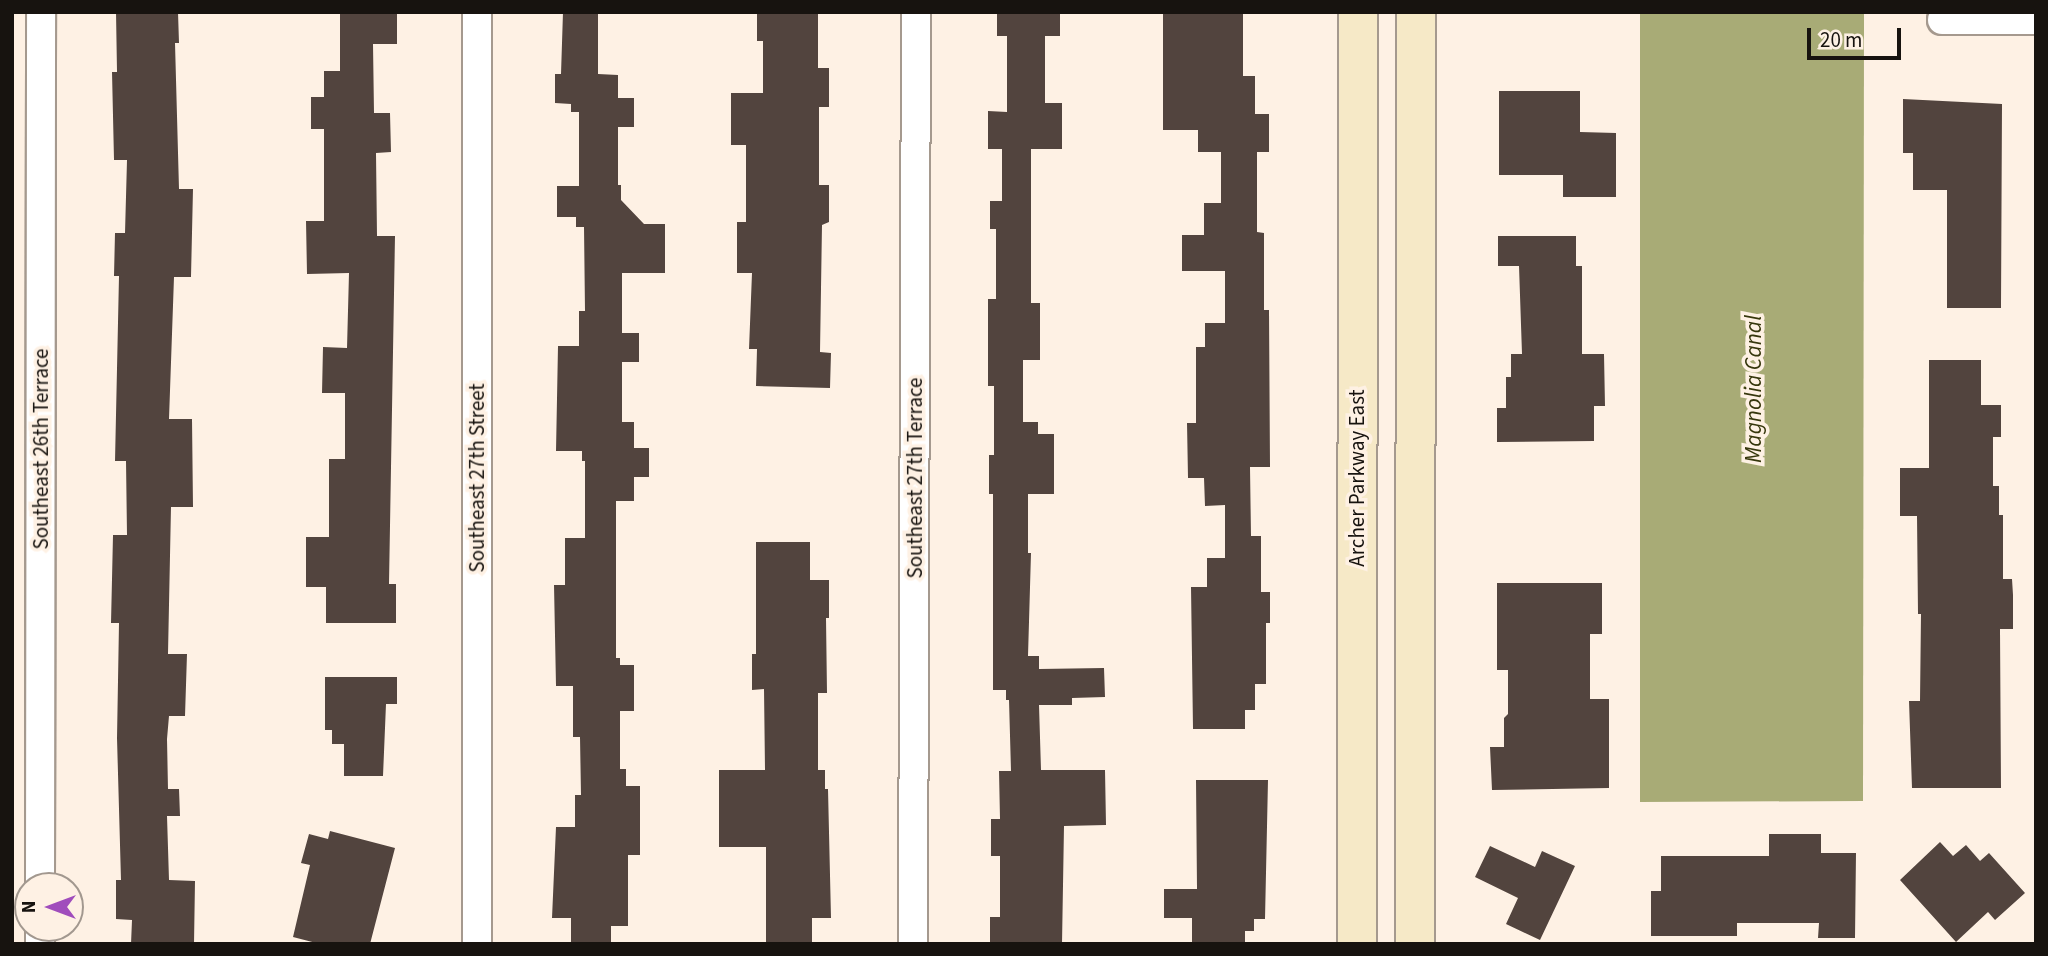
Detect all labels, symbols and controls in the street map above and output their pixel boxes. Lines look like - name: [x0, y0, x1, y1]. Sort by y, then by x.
- scale bar: [1810, 14, 1904, 58]
- text: 20 m: [1820, 25, 1862, 55]
- water label: Magnolia Canal: [1740, 315, 1768, 463]
- street label: Southeast 26th Terrace: [28, 348, 54, 550]
- street label: Southeast 27th Terrace: [902, 377, 928, 579]
- street label: Southeast 27th Street: [464, 383, 490, 573]
- street label: Archer Parkway East: [1344, 389, 1370, 567]
- north arrow: [14, 872, 84, 942]
- text: N: [16, 901, 43, 913]

